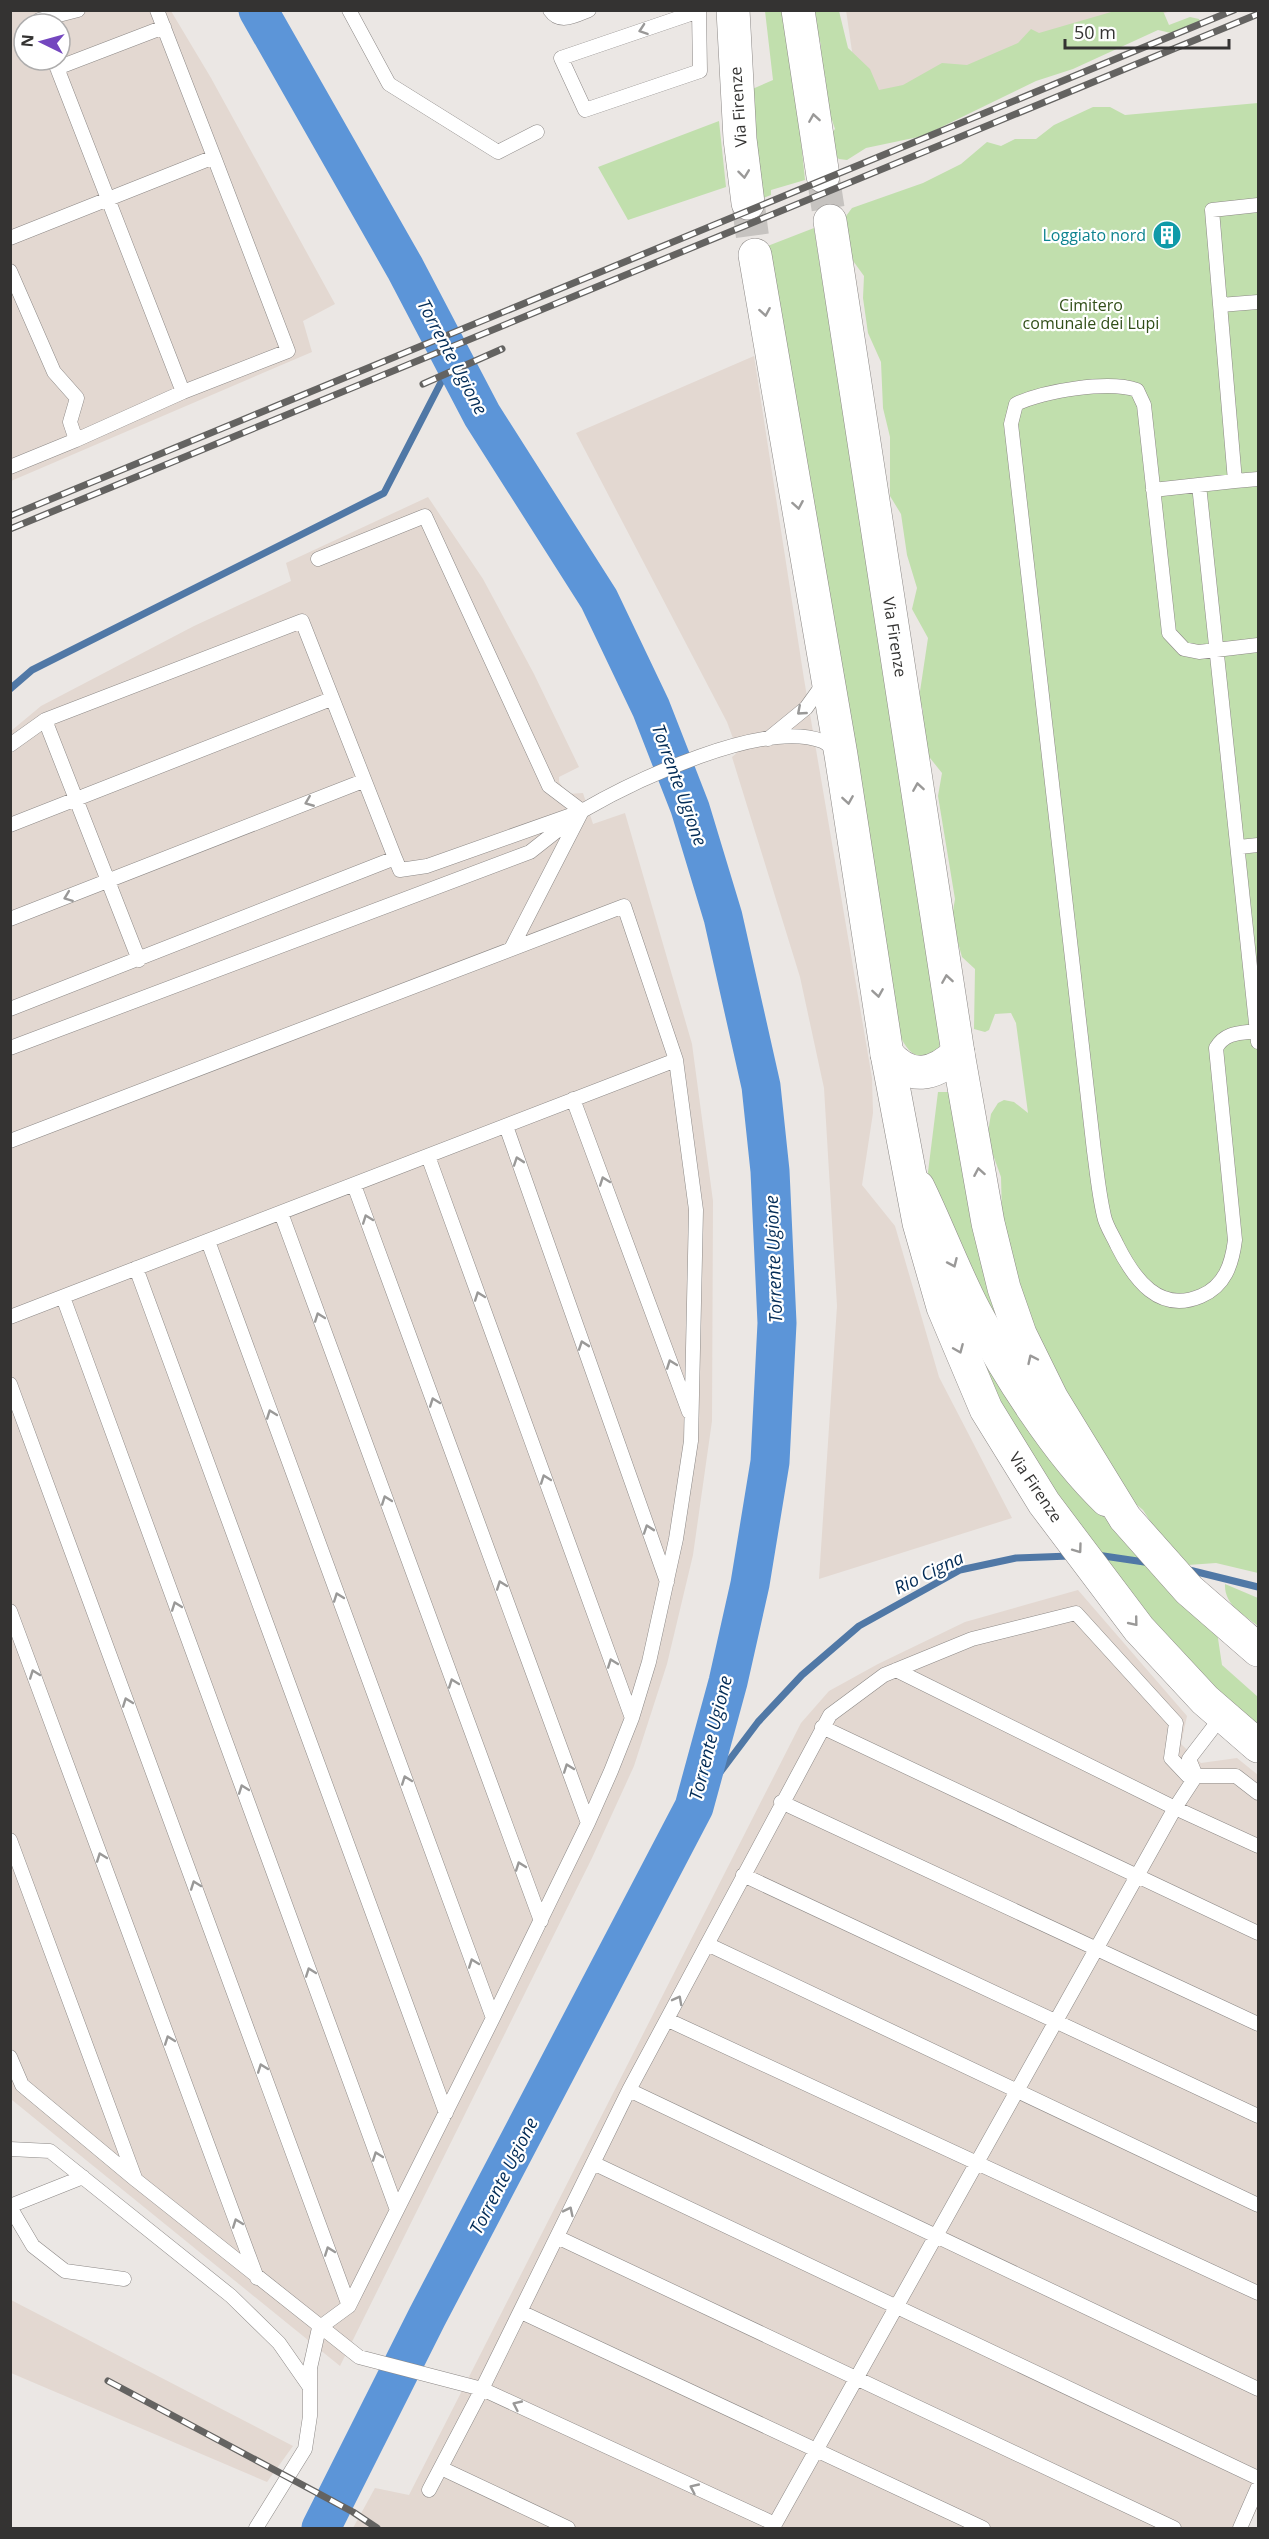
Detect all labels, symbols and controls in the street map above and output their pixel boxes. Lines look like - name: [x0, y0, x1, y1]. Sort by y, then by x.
- north arrow: [12, 12, 72, 72]
- scale bar: [1065, 12, 1228, 50]
- text: 50 m: [1074, 20, 1116, 44]
- one-way arrow: [638, 22, 649, 35]
- text: N: [16, 33, 39, 48]
- street label: Via Firenze: [724, 66, 752, 148]
- one-way arrow: [809, 113, 821, 122]
- one-way arrow: [737, 169, 750, 178]
- building icon: Loggiato nord: [1151, 219, 1183, 251]
- place label: Loggiato nord: [1042, 224, 1146, 246]
- water label: Torrente Ugione: [412, 294, 493, 419]
- park label: Cimitero comunale dei Lupi: [1023, 294, 1159, 334]
- one-way arrow: [758, 308, 770, 317]
- one-way arrow: [791, 499, 804, 509]
- street label: Via Firenze: [878, 595, 912, 679]
- one-way arrow: [797, 704, 808, 715]
- water label: Torrente Ugione: [647, 721, 713, 849]
- one-way arrow: [912, 782, 924, 791]
- one-way arrow: [304, 795, 314, 808]
- one-way arrow: [841, 795, 854, 805]
- one-way arrow: [64, 889, 74, 902]
- one-way arrow: [941, 975, 953, 984]
- one-way arrow: [871, 988, 884, 998]
- one-way arrow: [513, 1156, 526, 1167]
- one-way arrow: [973, 1167, 985, 1176]
- one-way arrow: [598, 1177, 611, 1187]
- water label: Torrente Ugione: [759, 1195, 787, 1323]
- one-way arrow: [361, 1214, 374, 1225]
- one-way arrow: [946, 1256, 958, 1267]
- one-way arrow: [474, 1291, 486, 1302]
- one-way arrow: [314, 1312, 327, 1323]
- one-way arrow: [578, 1340, 591, 1351]
- one-way arrow: [952, 1343, 964, 1354]
- one-way arrow: [1027, 1354, 1039, 1365]
- one-way arrow: [666, 1359, 679, 1370]
- one-way arrow: [429, 1397, 441, 1408]
- one-way arrow: [266, 1409, 279, 1420]
- street label: Via Firenze: [1004, 1447, 1068, 1527]
- one-way arrow: [540, 1474, 553, 1485]
- one-way arrow: [381, 1495, 394, 1506]
- one-way arrow: [642, 1524, 655, 1535]
- one-way arrow: [1071, 1542, 1082, 1553]
- water label: Rio Cigna: [890, 1545, 967, 1599]
- one-way arrow: [496, 1580, 509, 1591]
- one-way arrow: [333, 1592, 346, 1603]
- one-way arrow: [171, 1601, 183, 1612]
- one-way arrow: [1126, 1616, 1137, 1627]
- one-way arrow: [606, 1658, 619, 1668]
- one-way arrow: [28, 1669, 41, 1680]
- water label: Torrente Ugione: [683, 1673, 737, 1803]
- one-way arrow: [448, 1678, 461, 1689]
- one-way arrow: [122, 1697, 135, 1708]
- one-way arrow: [563, 1764, 576, 1774]
- one-way arrow: [400, 1776, 413, 1786]
- one-way arrow: [238, 1784, 250, 1795]
- one-way arrow: [96, 1852, 109, 1863]
- one-way arrow: [515, 1861, 528, 1872]
- one-way arrow: [189, 1880, 202, 1891]
- one-way arrow: [467, 1959, 480, 1969]
- one-way arrow: [305, 1968, 317, 1979]
- one-way arrow: [671, 1996, 682, 2007]
- one-way arrow: [164, 2035, 176, 2046]
- one-way arrow: [256, 2063, 269, 2074]
- water label: Torrente Ugione: [463, 2113, 543, 2238]
- one-way arrow: [372, 2151, 384, 2162]
- one-way arrow: [562, 2206, 574, 2217]
- one-way arrow: [231, 2218, 244, 2229]
- one-way arrow: [324, 2246, 336, 2257]
- one-way arrow: [513, 2401, 524, 2413]
- one-way arrow: [689, 2483, 700, 2495]

